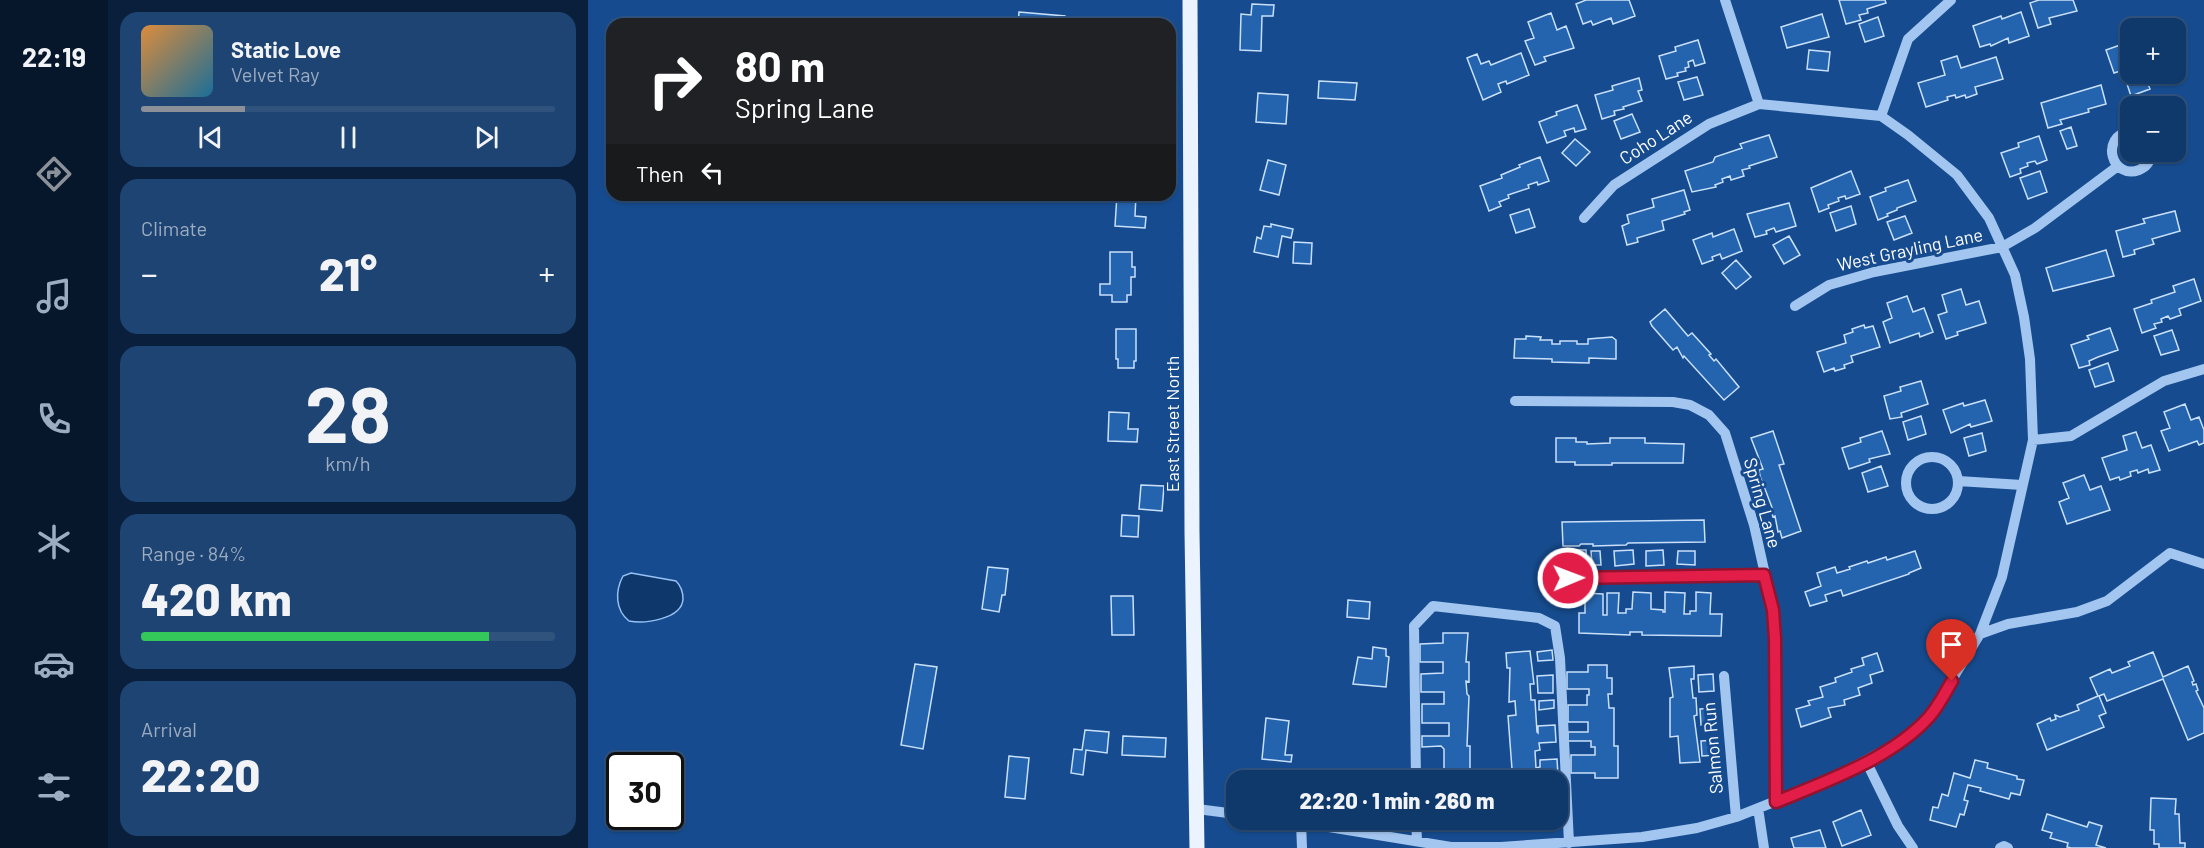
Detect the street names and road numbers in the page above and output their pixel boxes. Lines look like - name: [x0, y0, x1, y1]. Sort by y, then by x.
- street label: Coho Lane: [1615, 106, 1696, 169]
- street label: West Grayling Lane: [1835, 223, 1985, 275]
- street label: East Street North: [1161, 356, 1183, 492]
- street label: Spring Lane: [1740, 455, 1786, 551]
- street label: Salmon Run: [1697, 701, 1727, 795]

